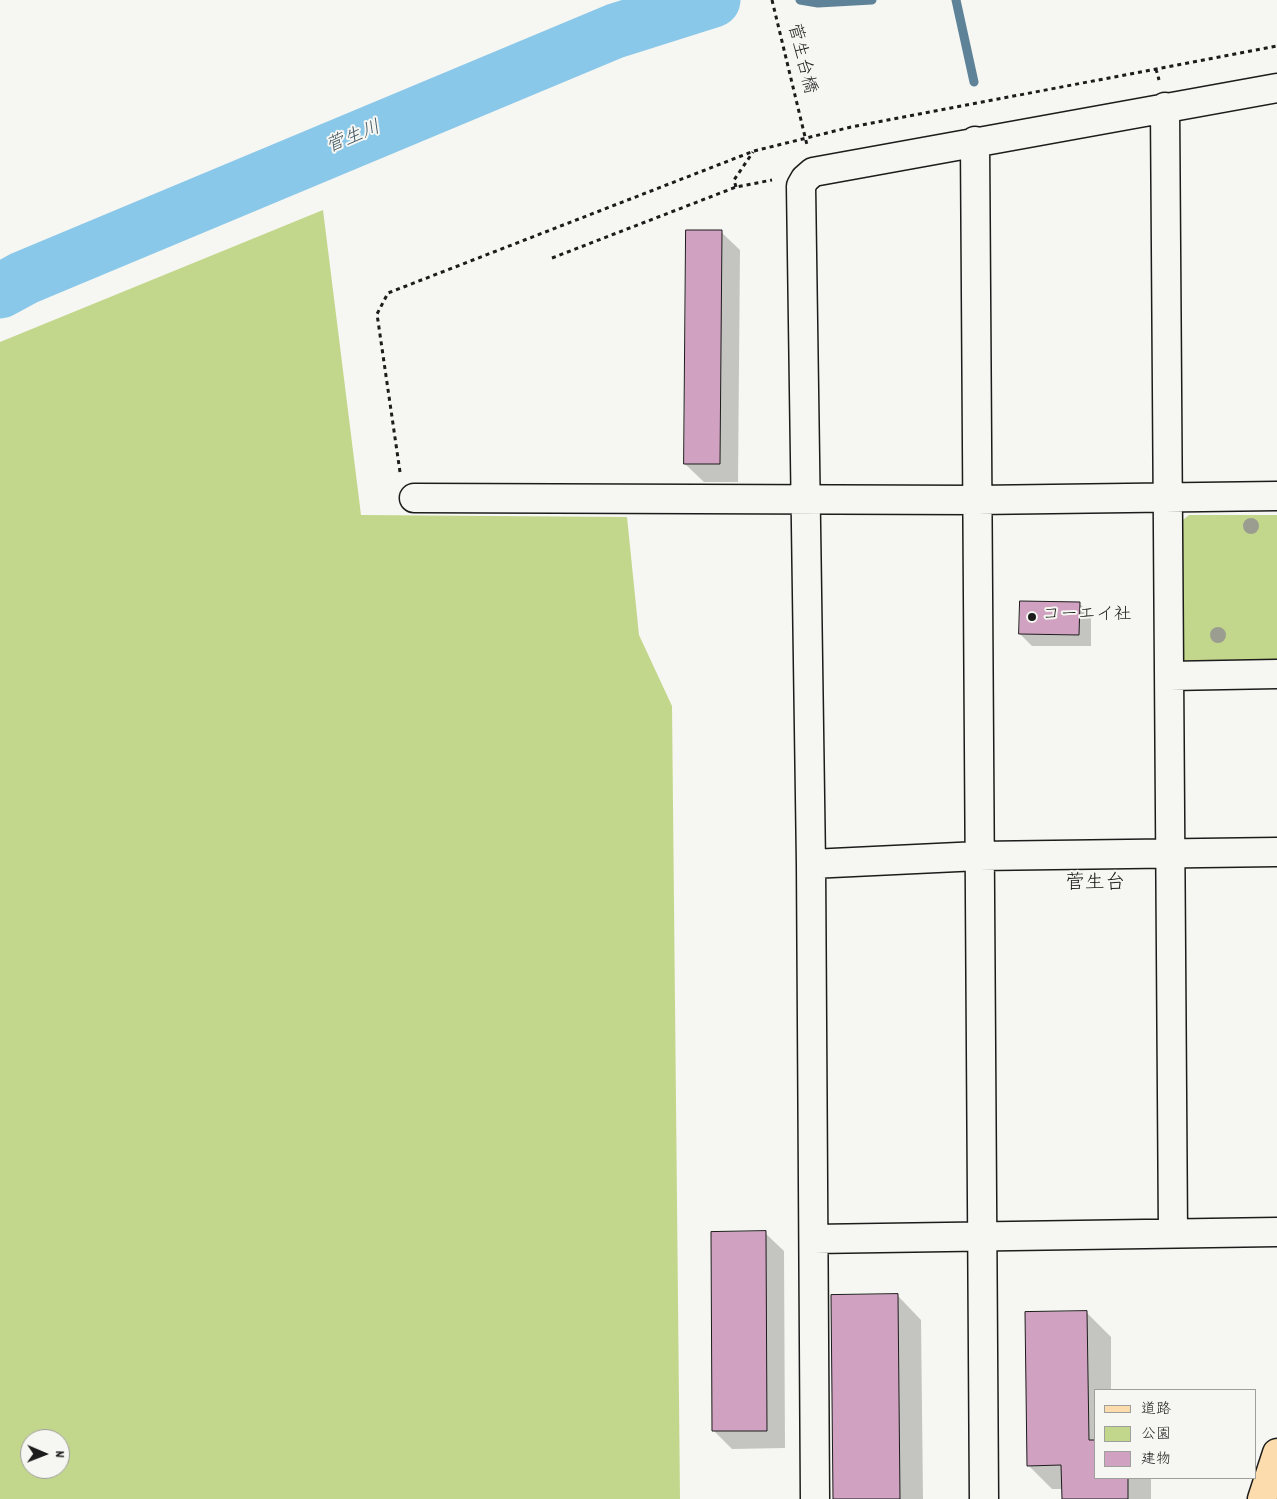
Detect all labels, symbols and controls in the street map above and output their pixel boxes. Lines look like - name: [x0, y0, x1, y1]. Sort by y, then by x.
- street label: 菅生台橋: [781, 21, 819, 97]
- water label: 菅生川: [323, 118, 385, 160]
- place label: コーエイ社: [1042, 606, 1132, 628]
- marker: コーエイ社: [1026, 611, 1038, 623]
- district label: 菅生台: [1065, 873, 1125, 897]
- legend: [1094, 1389, 1257, 1479]
- text: 道路: [1141, 1399, 1171, 1421]
- text: 公園: [1141, 1424, 1171, 1446]
- north arrow: [20, 1429, 70, 1479]
- text: 建物: [1141, 1449, 1171, 1471]
- text: N: [49, 1451, 69, 1458]

